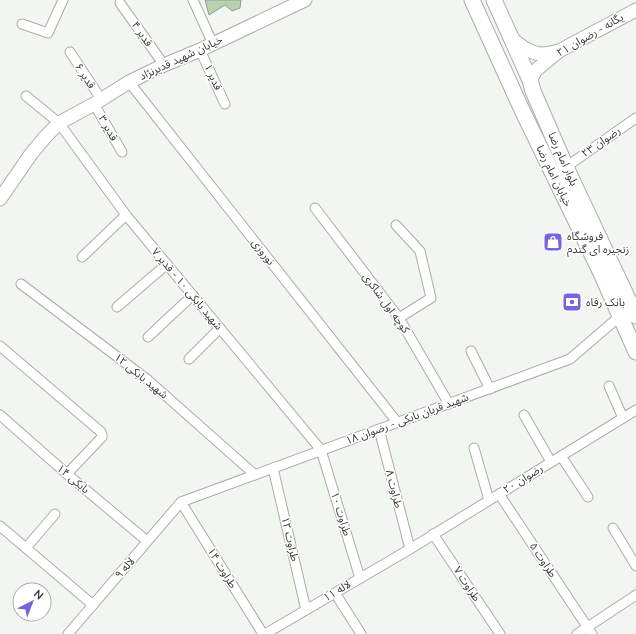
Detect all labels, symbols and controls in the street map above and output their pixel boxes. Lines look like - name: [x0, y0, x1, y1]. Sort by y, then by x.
- street label: یگانه - رضوان ۲۱: [554, 10, 626, 60]
- street label: قدیر ۴: [128, 18, 156, 50]
- street label: خيابان شهيد قديرنژاد: [137, 32, 226, 84]
- street label: قدیر ۶: [71, 60, 99, 92]
- street label: قدیر ۱: [200, 61, 226, 93]
- street label: قدیر ۳: [95, 112, 121, 144]
- street label: رضوان ۲۳: [579, 123, 623, 161]
- street label: بلوار امام رضا: [544, 130, 582, 188]
- street label: خیابان امام رضا: [533, 143, 576, 210]
- place label: فروشگاه زنجیره ای گندم: [567, 229, 629, 257]
- shop icon: فروشگاه زنجیره ای گندم: [542, 231, 564, 253]
- street label: نوروزی: [248, 236, 278, 268]
- street label: شهید بابکی ۱۰ - قدیر ۷: [148, 245, 226, 334]
- street label: کوچه اول شاکری: [359, 270, 413, 337]
- bank icon: بانک رفاه: [561, 291, 583, 313]
- place label: بانک رفاه: [586, 295, 625, 310]
- street label: شهید بابکی ۱۲: [111, 350, 171, 403]
- street label: شهید قربان بابکی - رضوان ۱۸: [343, 390, 471, 448]
- street label: بابکی ۱۴: [54, 461, 92, 497]
- street label: رضوان ۲۰: [500, 461, 546, 497]
- street label: طراوت ۸: [382, 468, 406, 510]
- street label: طراوت ۱۰: [327, 490, 355, 538]
- street label: طراوت ۱۲: [278, 515, 302, 563]
- street label: طراوت ۵: [526, 540, 560, 580]
- street label: طراوت ۱۴: [204, 545, 240, 591]
- street label: لاله ۹: [112, 554, 138, 582]
- street label: طراوت ۷: [450, 564, 484, 604]
- street label: لاله ۱۱: [320, 577, 354, 605]
- north arrow: [12, 582, 52, 622]
- text: N: [30, 587, 46, 603]

